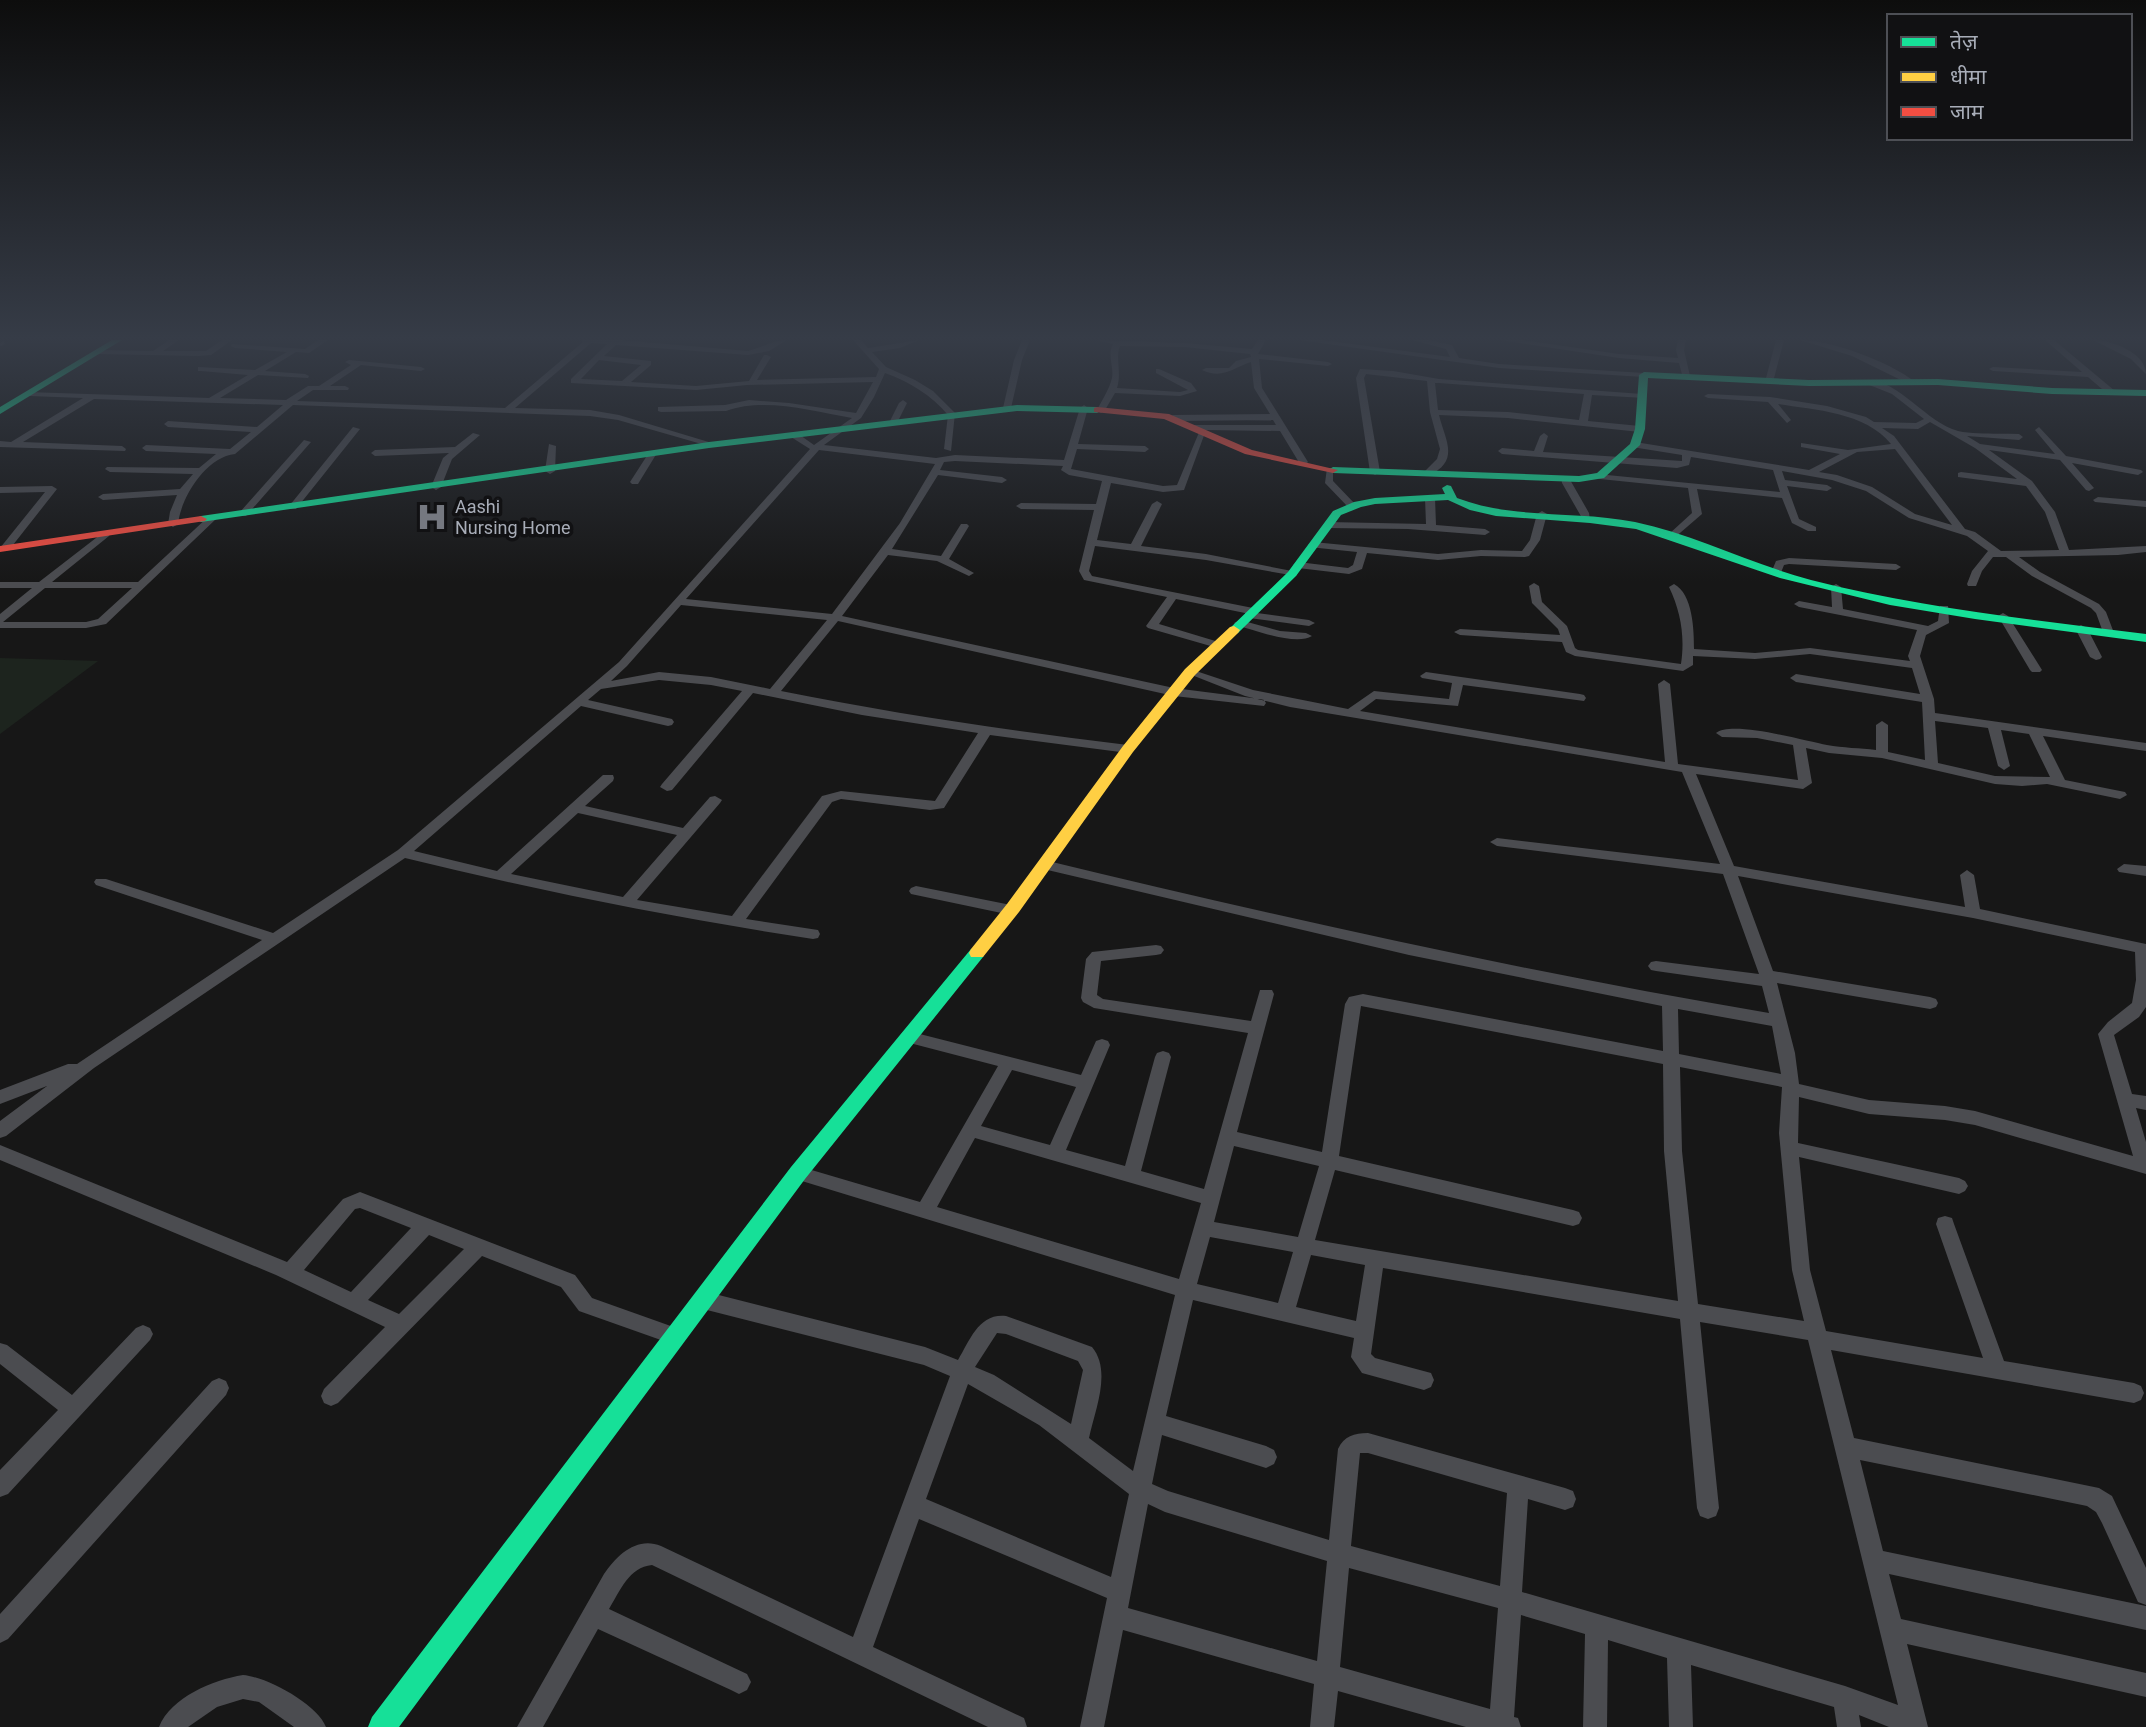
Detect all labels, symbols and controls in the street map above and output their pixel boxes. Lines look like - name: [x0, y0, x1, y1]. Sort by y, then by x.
- legend: [1887, 14, 2132, 140]
- text: तेज़: [1950, 30, 1978, 54]
- text: धीमा: [1950, 65, 1987, 89]
- text: जाम: [1950, 100, 1984, 124]
- place label: Aashi Nursing Home: [455, 496, 570, 538]
- hospital icon: Aashi Nursing Home: [415, 500, 449, 534]

